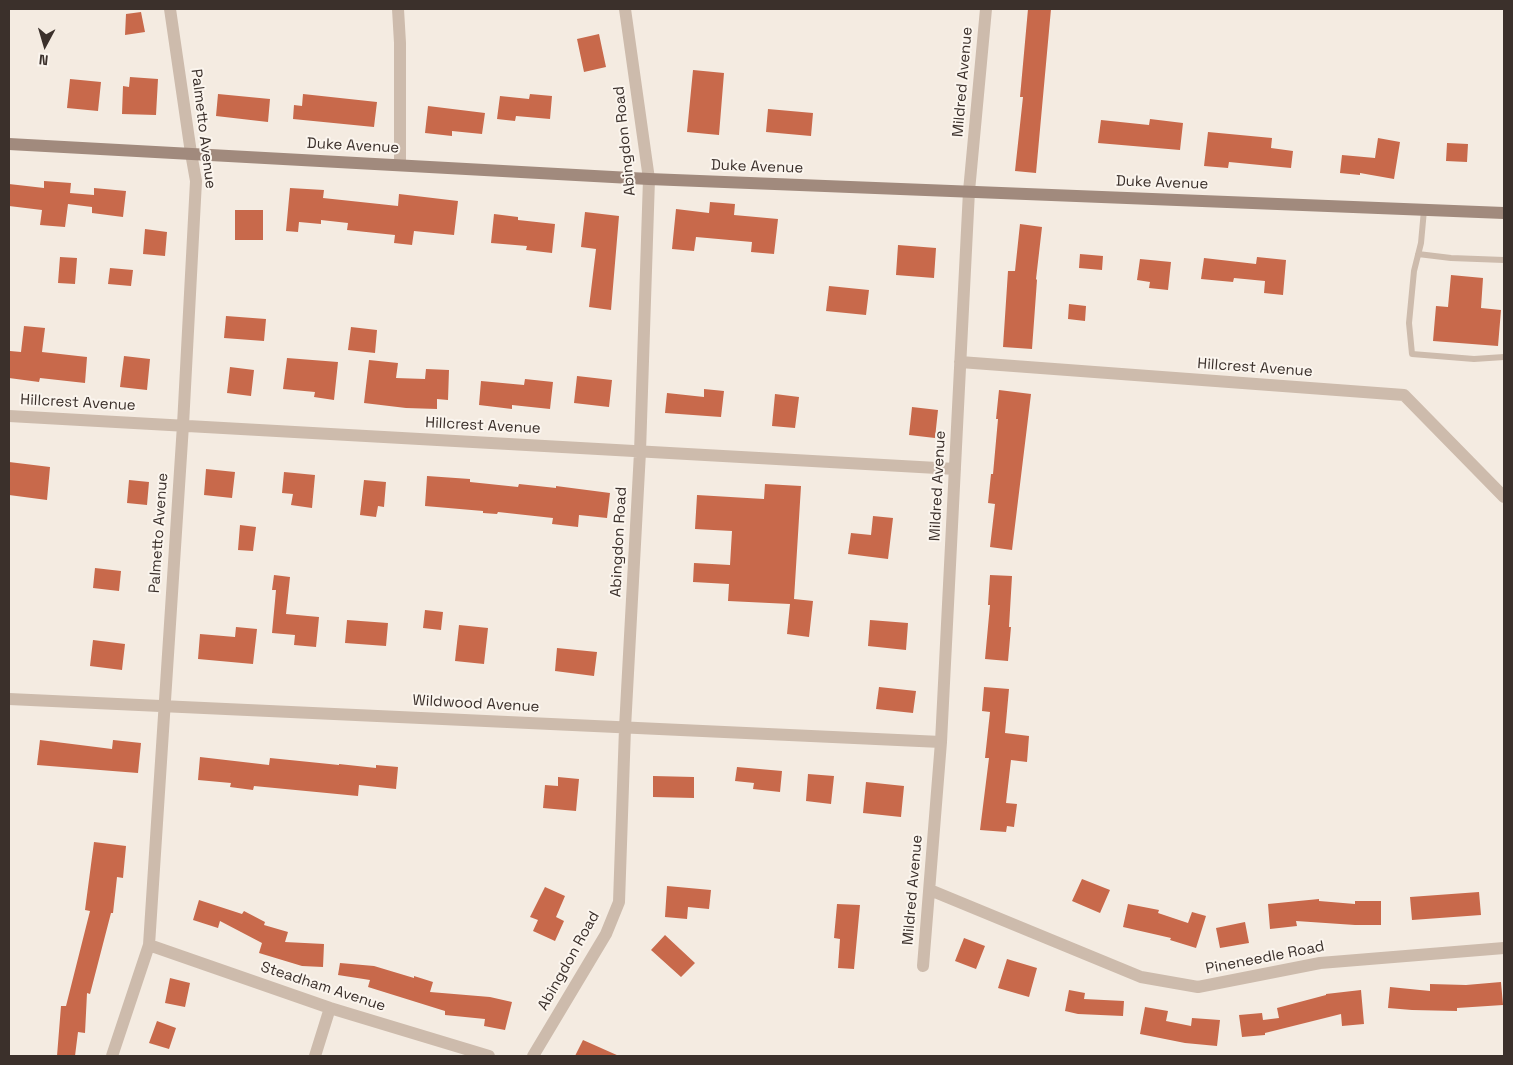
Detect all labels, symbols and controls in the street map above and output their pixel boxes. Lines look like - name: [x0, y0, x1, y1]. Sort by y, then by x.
- north arrow: [20, 20, 70, 70]
- street label: Mildred Avenue: [949, 26, 977, 138]
- text: N: [38, 50, 49, 69]
- street label: Palmetto Avenue: [187, 68, 219, 190]
- street label: Abingdon Road: [610, 85, 640, 197]
- street label: Duke Avenue: [306, 135, 400, 157]
- street label: Duke Avenue: [710, 156, 804, 178]
- street label: Duke Avenue: [1115, 172, 1209, 194]
- street label: Hillcrest Avenue: [1197, 355, 1313, 381]
- street label: Hillcrest Avenue: [20, 391, 136, 415]
- street label: Hillcrest Avenue: [425, 414, 541, 438]
- street label: Mildred Avenue: [926, 430, 950, 542]
- street label: Palmetto Avenue: [146, 472, 172, 594]
- street label: Abingdon Road: [607, 486, 631, 598]
- street label: Wildwood Avenue: [412, 692, 540, 716]
- street label: Mildred Avenue: [899, 834, 927, 946]
- street label: Abingdon Road: [534, 908, 604, 1014]
- street label: Pineneedle Road: [1204, 938, 1326, 978]
- street label: Steadham Avenue: [258, 958, 388, 1016]

